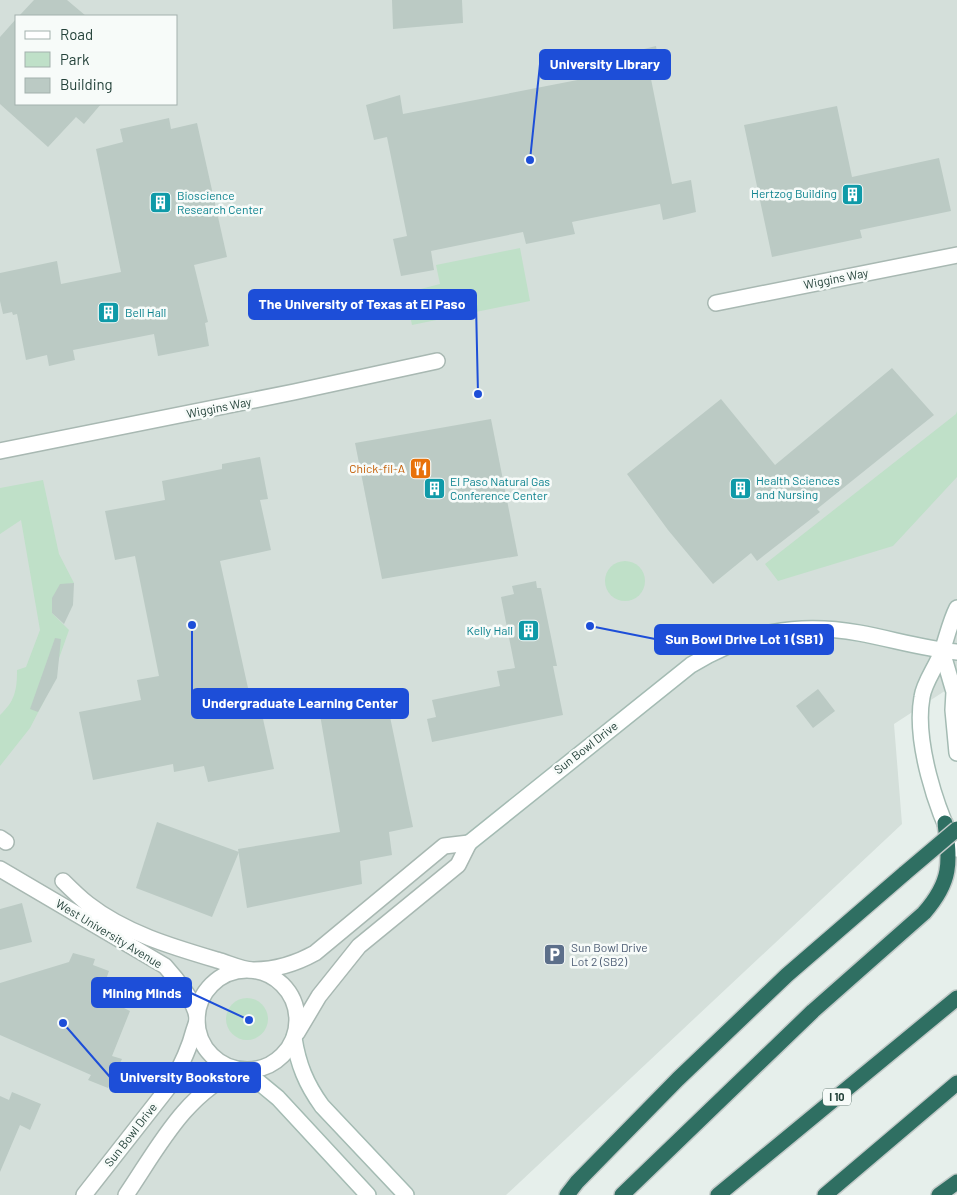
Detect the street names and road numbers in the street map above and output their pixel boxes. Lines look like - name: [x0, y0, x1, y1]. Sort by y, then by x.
- street label: Wiggins Way: [802, 265, 870, 291]
- street label: Wiggins Way: [185, 394, 253, 420]
- street label: Sun Bowl Drive: [551, 718, 620, 776]
- street label: West University Avenue: [54, 896, 165, 970]
- road number: I 10: [823, 1088, 851, 1106]
- street label: Sun Bowl Drive: [101, 1100, 159, 1169]

